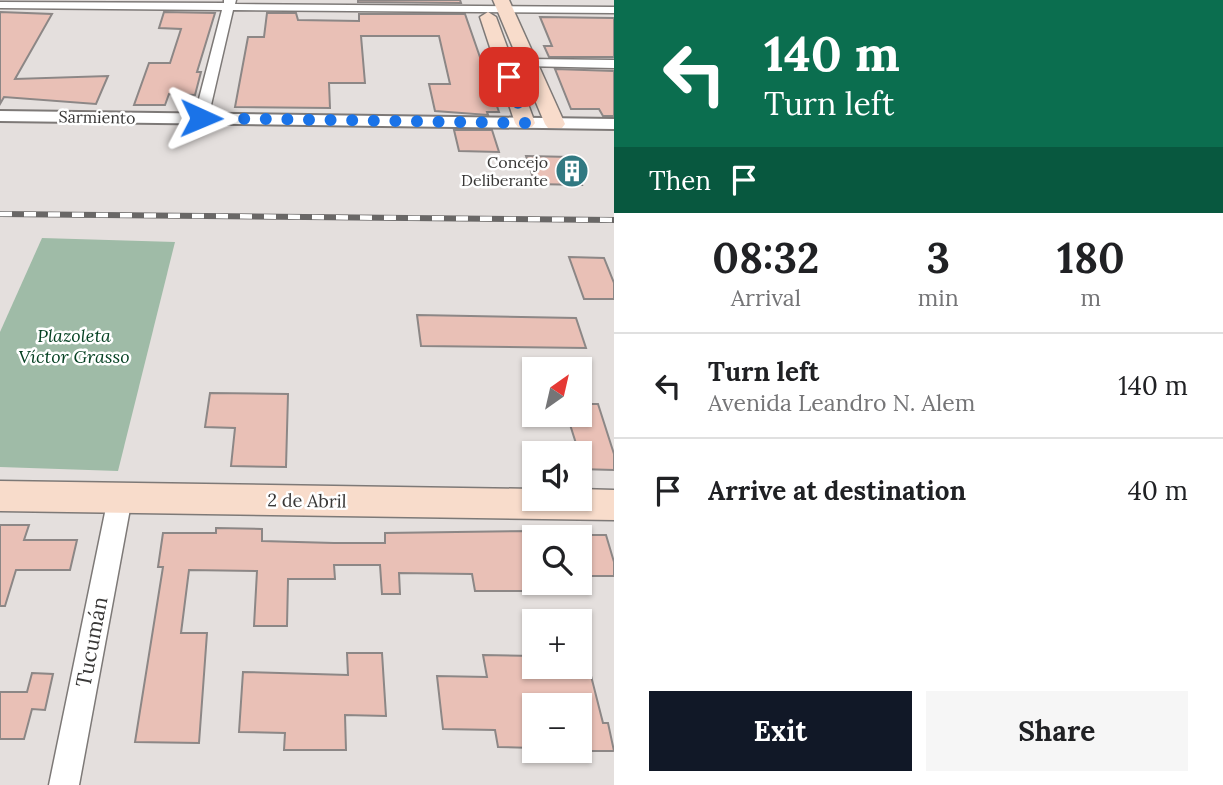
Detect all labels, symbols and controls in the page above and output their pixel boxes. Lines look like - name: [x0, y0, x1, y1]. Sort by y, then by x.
- text: 140 m: [764, 22, 900, 84]
- icon: left: [649, 28, 740, 119]
- pin: [479, 47, 539, 107]
- icon: arrive: [490, 58, 528, 96]
- position arrow: [164, 81, 238, 155]
- text: Turn left: [764, 83, 894, 124]
- street label: Sarmiento: [58, 106, 136, 128]
- place label: Concejo Deliberante: [461, 152, 548, 190]
- building icon: Concejo Deliberante: [553, 152, 591, 190]
- icon: arrive: [725, 161, 763, 199]
- text: Then: [649, 164, 711, 197]
- text: 08:32: [712, 231, 819, 285]
- text: 3: [926, 231, 950, 285]
- text: 180: [1057, 231, 1125, 285]
- text: Arrival: [731, 283, 801, 312]
- text: min: [918, 283, 959, 312]
- text: m: [1081, 283, 1101, 312]
- park label: Plazoleta Víctor Grasso: [18, 324, 130, 368]
- text: Turn left: [708, 355, 819, 388]
- north arrow: [522, 357, 592, 427]
- map controls: [522, 357, 592, 763]
- icon: left: [649, 367, 687, 405]
- text: 140 m: [1118, 369, 1188, 402]
- text: Avenida Leandro N. Alem: [708, 388, 975, 417]
- button: sound: [522, 441, 592, 511]
- icon: arrive: [649, 472, 687, 510]
- text: Arrive at destination: [708, 474, 966, 507]
- text: 40 m: [1128, 474, 1188, 507]
- street label: 2 de Abril: [267, 488, 347, 513]
- button: search: [522, 525, 592, 595]
- street label: Tucumán: [70, 594, 114, 690]
- button: +: [522, 609, 592, 679]
- button: Exit: [649, 691, 912, 771]
- button: Share: [926, 691, 1188, 771]
- button: −: [522, 693, 592, 763]

